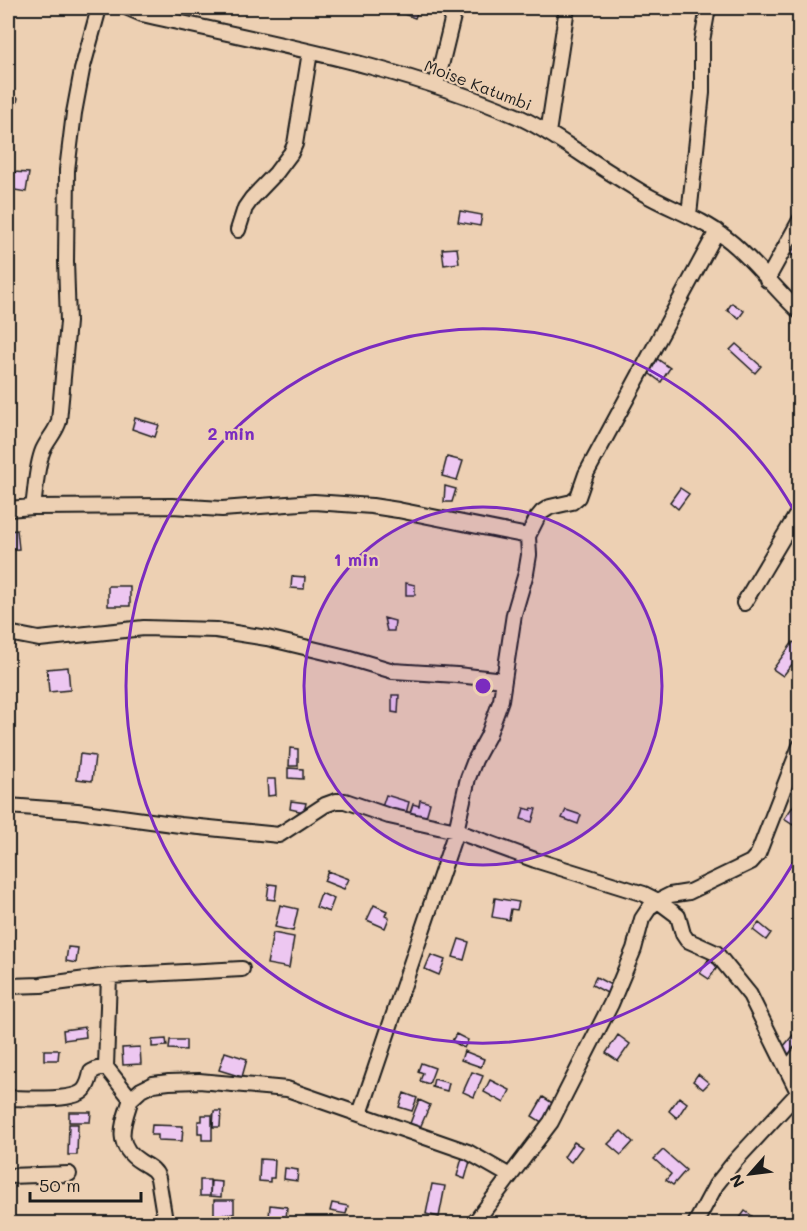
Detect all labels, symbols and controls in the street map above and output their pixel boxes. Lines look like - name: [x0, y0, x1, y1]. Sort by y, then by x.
- street label: Moise Katumbi: [422, 54, 535, 115]
- text: 2 min: [207, 421, 255, 445]
- text: 1 min: [333, 547, 379, 571]
- centre of rings: [473, 676, 493, 696]
- north arrow: [720, 1144, 780, 1204]
- scale bar: [30, 1165, 141, 1203]
- text: N: [724, 1171, 748, 1192]
- text: 50 m: [39, 1173, 81, 1197]

